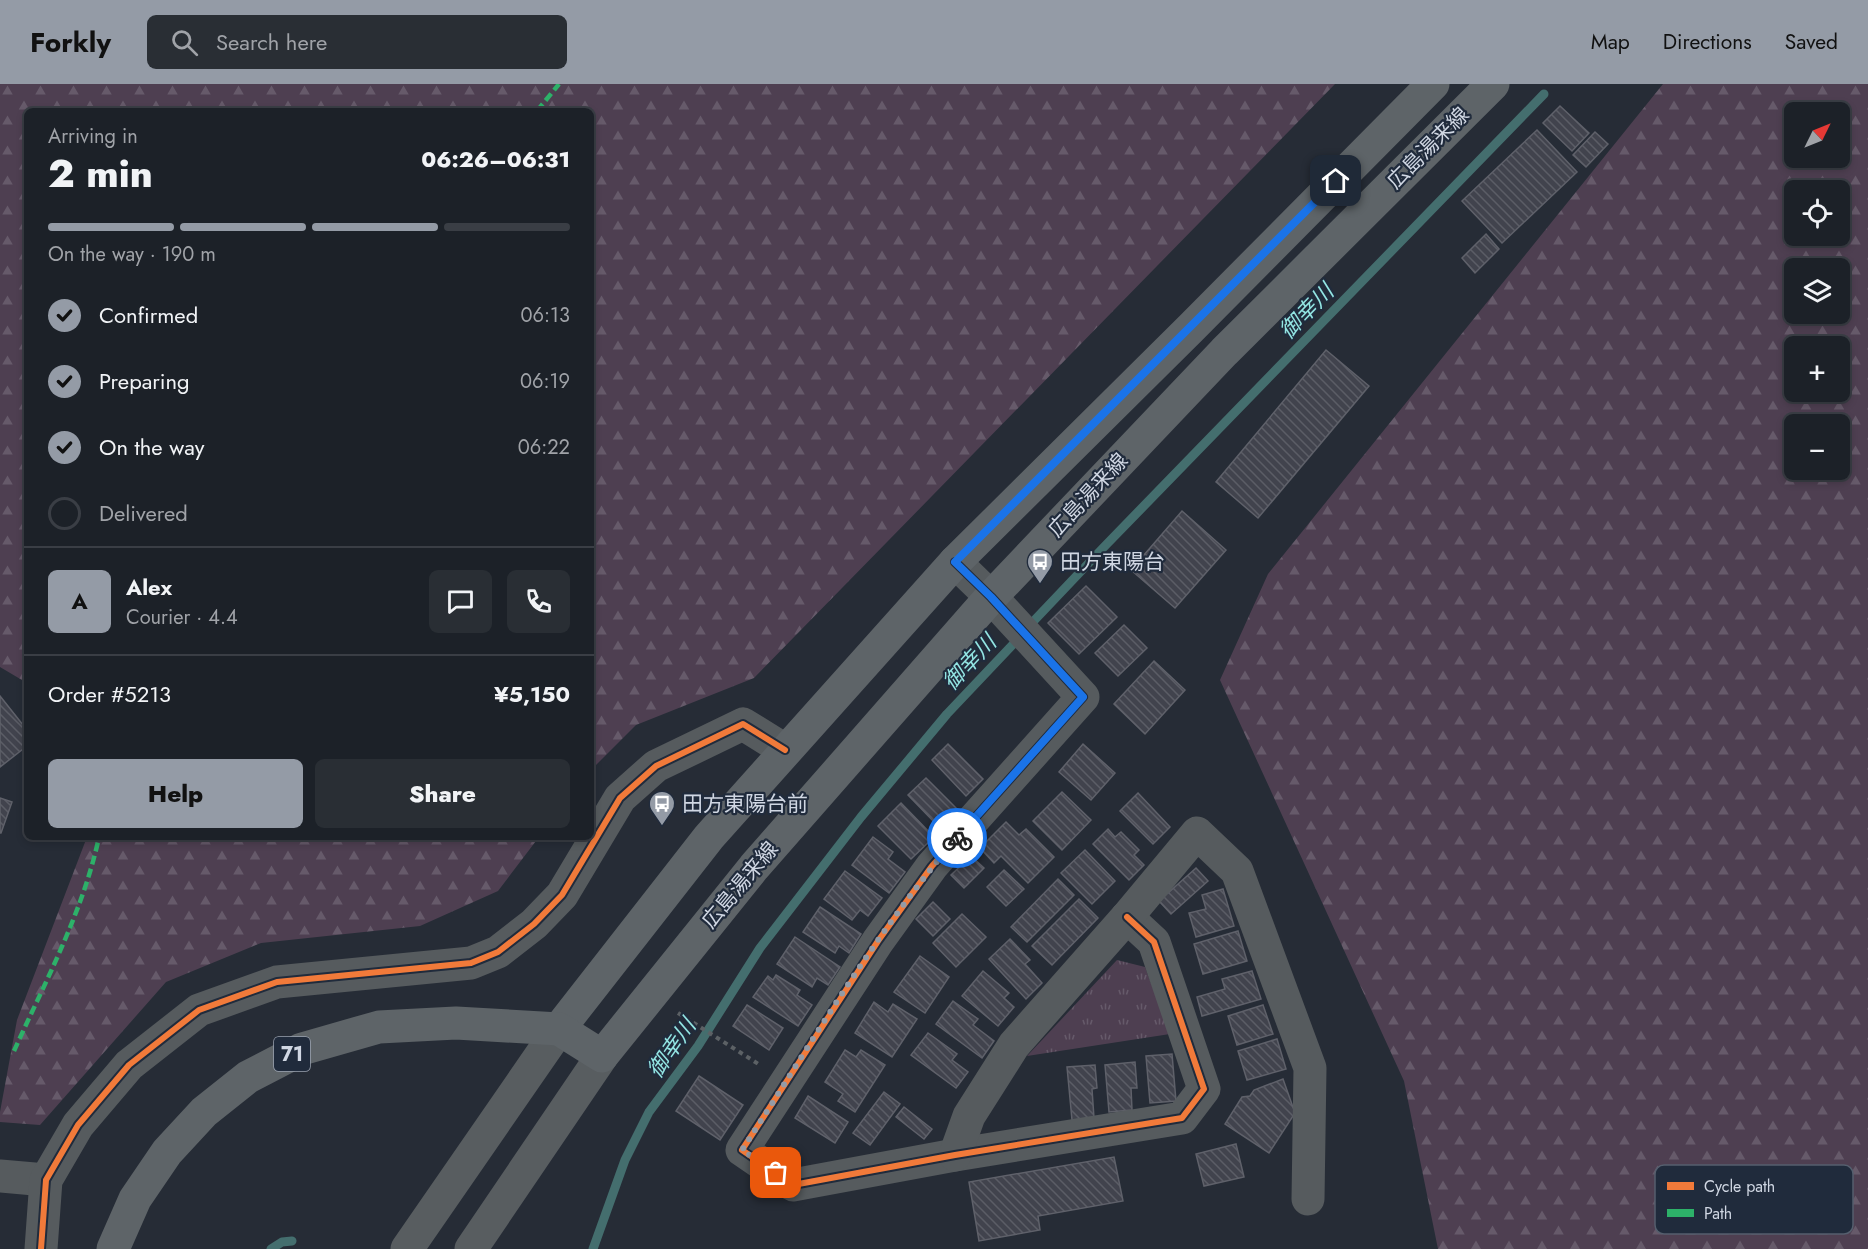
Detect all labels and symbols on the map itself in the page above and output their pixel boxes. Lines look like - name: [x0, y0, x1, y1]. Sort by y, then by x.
- street label: 広島湯来線: [1380, 100, 1476, 196]
- north arrow: [1784, 102, 1850, 168]
- pin: [1310, 155, 1361, 206]
- water label: 御幸川: [1272, 275, 1342, 346]
- street label: 広島湯来線: [1041, 446, 1135, 544]
- bus stop icon: 田方東陽台: [1025, 547, 1055, 585]
- place label: 田方東陽台: [1060, 547, 1165, 577]
- water label: 御幸川: [935, 625, 1005, 697]
- bus stop icon: 田方東陽台前: [647, 789, 677, 827]
- place label: 田方東陽台前: [682, 789, 808, 819]
- courier: [927, 808, 987, 868]
- street label: 広島湯来線: [695, 835, 785, 935]
- water label: 御幸川: [639, 1010, 704, 1084]
- road number: 71: [274, 1037, 310, 1071]
- pin: [750, 1147, 801, 1198]
- legend: [1655, 1165, 1853, 1234]
- text: Cycle path: [1704, 1175, 1775, 1198]
- text: Path: [1704, 1202, 1732, 1225]

